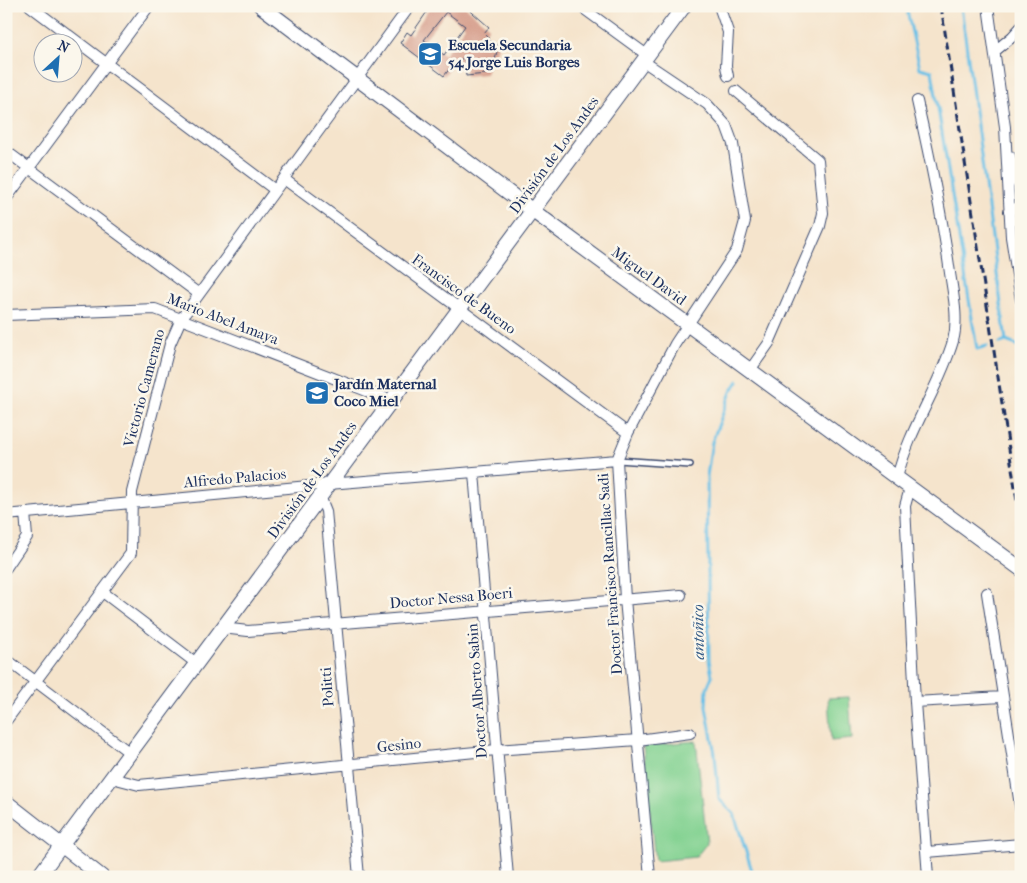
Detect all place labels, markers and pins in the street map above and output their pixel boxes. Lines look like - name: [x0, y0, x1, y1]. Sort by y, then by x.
- place label: Escuela Secundaria 54 Jorge Luis Borges: [448, 36, 580, 71]
- school or university icon: Escuela Secundaria 54 Jorge Luis Borges: [417, 41, 443, 67]
- place label: Jardín Maternal Coco Miel: [332, 375, 437, 410]
- school or university icon: Jardín Maternal Coco Miel: [304, 380, 330, 406]

